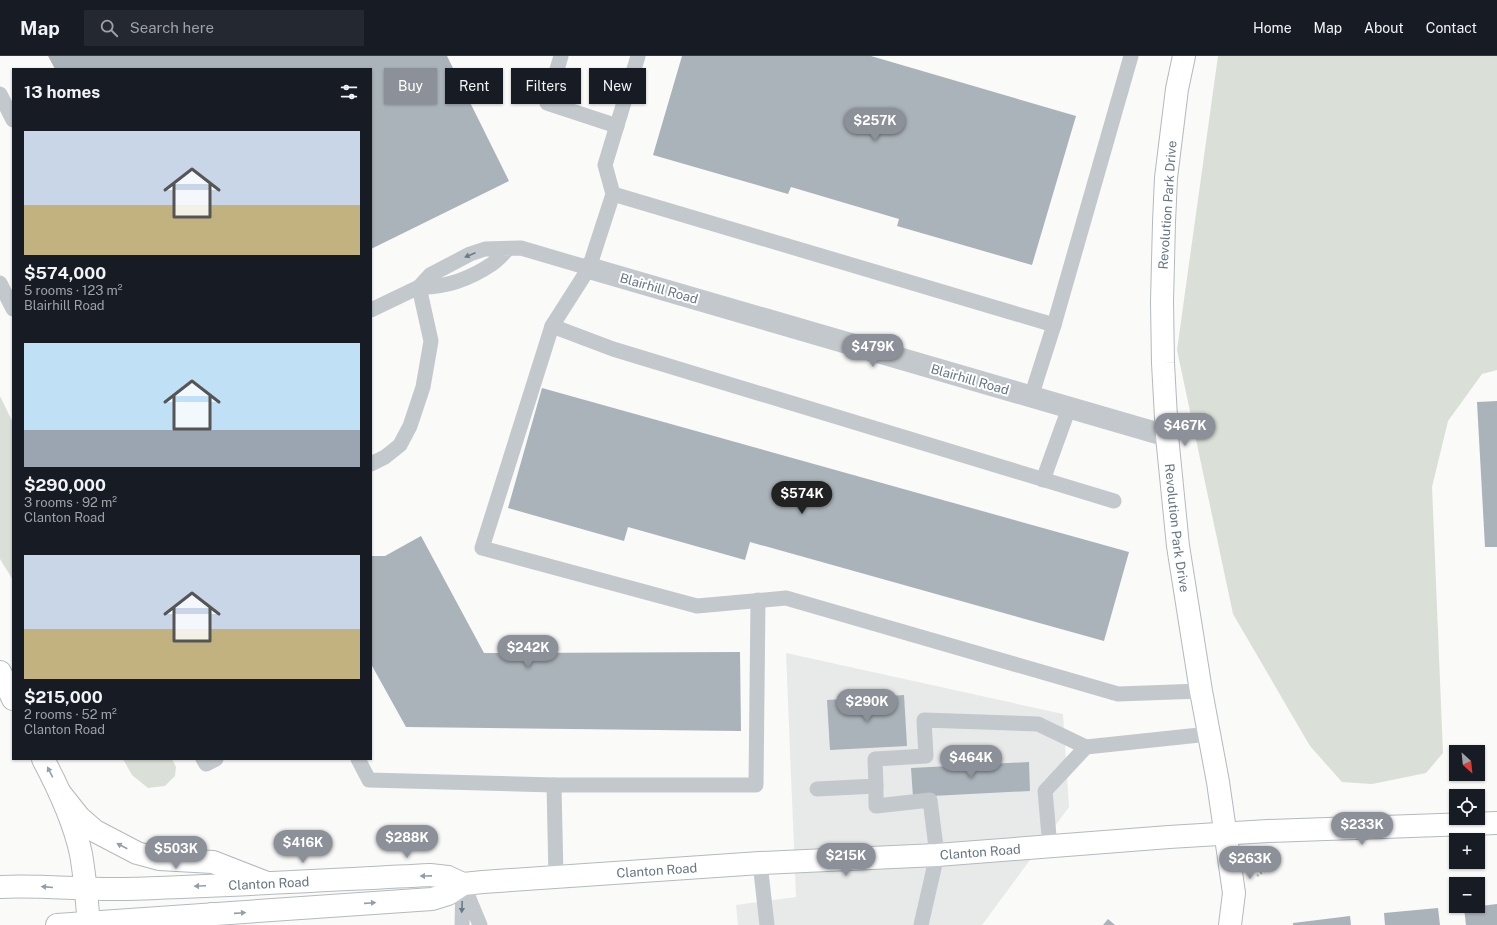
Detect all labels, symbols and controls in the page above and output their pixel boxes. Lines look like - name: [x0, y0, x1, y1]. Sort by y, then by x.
- search box: [84, 10, 364, 46]
- text: Map: [20, 17, 60, 39]
- icon: search: [98, 17, 120, 39]
- text: Search here: [130, 19, 214, 36]
- text: Home: [1253, 20, 1292, 36]
- text: Map: [1314, 20, 1342, 36]
- text: About: [1364, 20, 1404, 36]
- text: Contact: [1426, 20, 1477, 36]
- chip: Buy: [384, 68, 437, 104]
- chip: Rent: [445, 68, 503, 104]
- chip: Filters: [511, 68, 581, 104]
- chip: New: [589, 68, 646, 104]
- icon: filters: [338, 81, 360, 103]
- text: 13 homes: [24, 82, 100, 102]
- pin: $257K: [847, 108, 903, 142]
- text: $257K: [853, 113, 897, 128]
- street label: Revolution Park Drive: [1156, 140, 1179, 270]
- icon: home: [156, 157, 228, 229]
- one-way arrow: [464, 252, 476, 258]
- text: $574,000: [24, 263, 106, 283]
- street label: Blairhill Road: [618, 270, 700, 307]
- text: 5 rooms · 123 m²: [24, 283, 123, 298]
- text: Blairhill Road: [24, 298, 105, 313]
- pin: $479K: [845, 334, 901, 368]
- text: $479K: [851, 339, 895, 354]
- street label: Blairhill Road: [929, 361, 1011, 398]
- icon: home: [156, 369, 228, 441]
- pin: $467K: [1157, 413, 1213, 447]
- text: $467K: [1163, 418, 1207, 433]
- street label: Revolution Park Drive: [1162, 463, 1192, 593]
- text: $290,000: [24, 475, 106, 495]
- pin: $574K: [774, 481, 830, 515]
- text: $574K: [780, 486, 824, 501]
- text: 3 rooms · 92 m²: [24, 495, 117, 510]
- text: Clanton Road: [24, 510, 105, 525]
- icon: home: [156, 581, 228, 653]
- pin: $242K: [500, 635, 556, 669]
- text: $242K: [506, 640, 550, 655]
- text: $215,000: [24, 687, 103, 707]
- pin: $290K: [839, 689, 895, 723]
- text: $290K: [845, 694, 889, 709]
- text: 2 rooms · 52 m²: [24, 707, 117, 722]
- text: Clanton Road: [24, 722, 105, 737]
- pin: $464K: [943, 745, 999, 779]
- north arrow: [1449, 745, 1485, 781]
- map controls: [1449, 745, 1485, 913]
- text: $464K: [949, 750, 993, 765]
- one-way arrow: [47, 766, 53, 778]
- button: locate: [1449, 789, 1485, 825]
- pin: $233K: [1334, 812, 1390, 846]
- text: $233K: [1340, 817, 1384, 832]
- pin: $288K: [379, 825, 435, 859]
- pin: $416K: [275, 830, 331, 864]
- text: $288K: [385, 830, 429, 845]
- button: +: [1449, 833, 1485, 869]
- text: $416K: [283, 835, 323, 850]
- pin: $503K: [148, 836, 204, 870]
- text: $503K: [154, 841, 198, 856]
- street label: Clanton Road: [939, 842, 1021, 863]
- one-way arrow: [117, 843, 128, 849]
- pin: $215K: [818, 843, 874, 877]
- pin: $263K: [1222, 846, 1278, 880]
- text: $215K: [826, 848, 866, 863]
- text: $263K: [1228, 851, 1272, 866]
- street label: Clanton Road: [616, 860, 698, 881]
- one-way arrow: [419, 873, 432, 879]
- street label: Clanton Road: [228, 874, 310, 893]
- button: −: [1449, 877, 1485, 913]
- one-way arrow: [41, 883, 53, 890]
- one-way arrow: [193, 883, 206, 889]
- one-way arrow: [364, 900, 376, 907]
- one-way arrow: [459, 901, 466, 913]
- one-way arrow: [234, 909, 246, 916]

